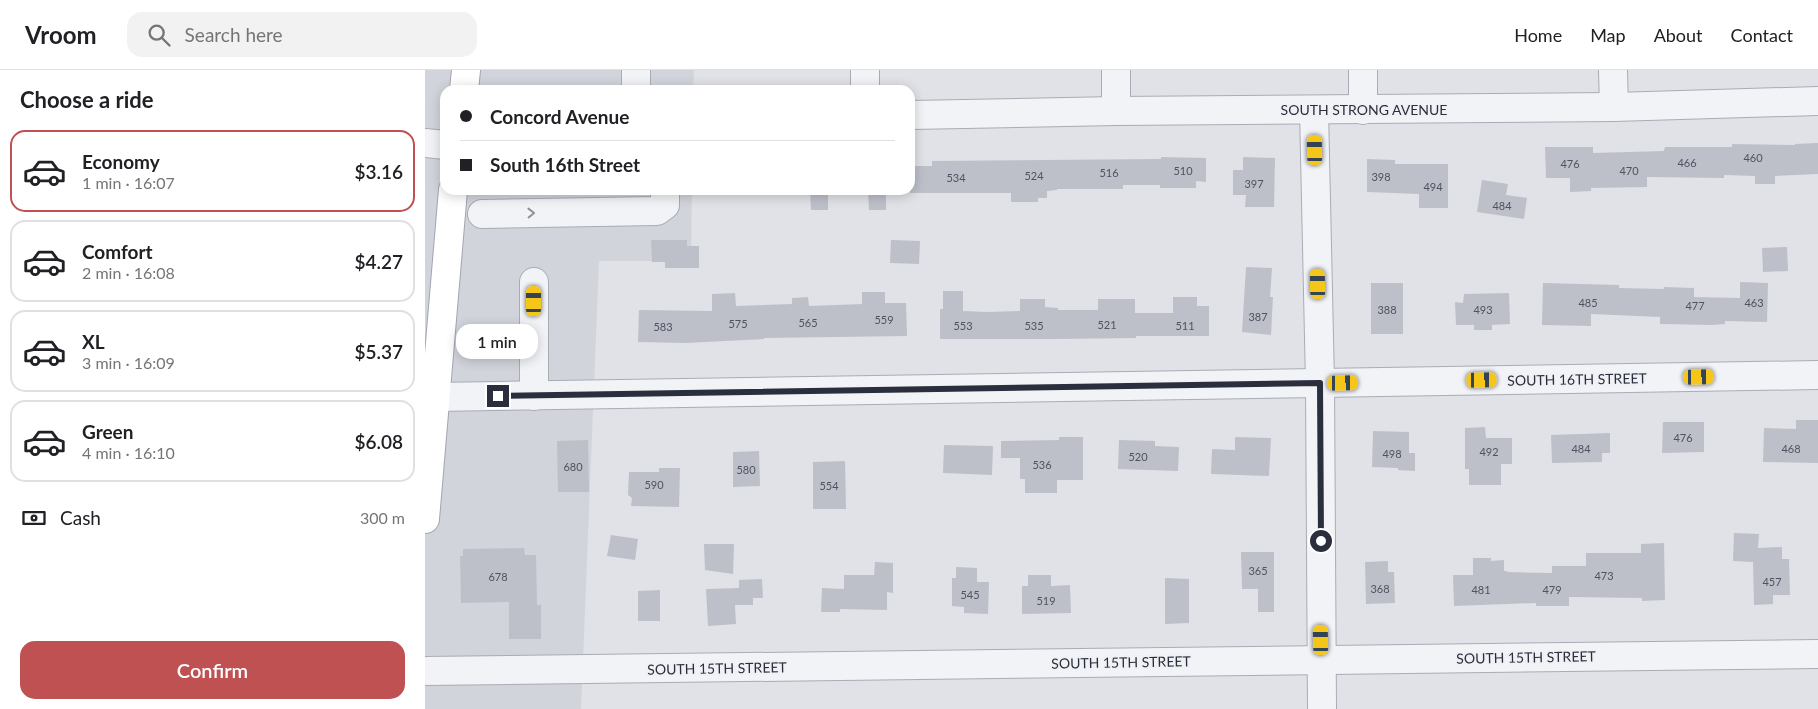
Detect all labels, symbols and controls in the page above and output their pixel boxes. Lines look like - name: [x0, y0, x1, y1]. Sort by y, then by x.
- search box: [127, 12, 477, 57]
- text: Vroom: [25, 20, 97, 49]
- icon: search: [145, 21, 173, 49]
- text: Search here: [185, 23, 283, 46]
- text: Home: [1514, 24, 1562, 46]
- text: Map: [1590, 24, 1626, 46]
- text: About: [1654, 24, 1703, 46]
- text: Contact: [1731, 24, 1793, 46]
- text: Choose a ride: [20, 86, 154, 113]
- street label: SOUTH STRONG AVENUE: [1281, 101, 1447, 118]
- text: Concord Avenue: [490, 105, 629, 128]
- car: [1307, 135, 1322, 165]
- icon: car: [22, 149, 67, 194]
- text: Economy: [82, 150, 160, 173]
- house number: 460: [1743, 151, 1763, 164]
- text: South 16th Street: [490, 153, 640, 176]
- house number: 466: [1677, 156, 1697, 169]
- house number: 476: [1560, 157, 1580, 170]
- text: $3.16: [354, 160, 403, 183]
- house number: 510: [1173, 164, 1193, 177]
- house number: 470: [1619, 164, 1639, 177]
- house number: 516: [1099, 166, 1119, 179]
- house number: 524: [1024, 169, 1044, 182]
- house number: 398: [1371, 170, 1391, 183]
- house number: 534: [946, 171, 966, 184]
- text: 1 min · 16:07: [82, 173, 175, 192]
- house number: 397: [1244, 177, 1264, 190]
- house number: 494: [1423, 180, 1443, 193]
- house number: 484: [1492, 199, 1512, 212]
- one-way arrow: [527, 208, 535, 219]
- icon: car: [22, 239, 67, 284]
- text: Comfort: [82, 240, 153, 263]
- text: $4.27: [354, 250, 403, 273]
- text: 2 min · 16:08: [82, 263, 175, 282]
- car: [1310, 269, 1325, 299]
- car: [526, 286, 541, 316]
- house number: 485: [1578, 296, 1598, 309]
- house number: 463: [1744, 296, 1764, 309]
- house number: 477: [1685, 299, 1705, 312]
- house number: 388: [1377, 303, 1397, 316]
- house number: 493: [1473, 303, 1493, 316]
- house number: 387: [1248, 310, 1268, 323]
- house number: 559: [874, 313, 894, 326]
- house number: 565: [798, 316, 818, 329]
- house number: 575: [728, 317, 748, 330]
- house number: 521: [1097, 318, 1117, 331]
- house number: 553: [953, 319, 973, 332]
- house number: 535: [1024, 319, 1044, 332]
- house number: 511: [1175, 319, 1195, 332]
- house number: 583: [653, 320, 673, 333]
- callout: 1 min: [457, 324, 539, 358]
- icon: car: [22, 329, 67, 374]
- text: XL: [82, 330, 105, 353]
- text: 1 min: [477, 332, 517, 351]
- text: $5.37: [354, 340, 403, 363]
- text: 3 min · 16:09: [82, 353, 175, 372]
- street label: SOUTH 16TH STREET: [1507, 369, 1648, 389]
- car: [1683, 369, 1714, 385]
- car: [1466, 372, 1497, 388]
- car: [1327, 375, 1358, 391]
- route end: [487, 385, 509, 407]
- icon: car: [22, 419, 67, 464]
- text: Green: [82, 420, 133, 443]
- text: $6.08: [354, 430, 403, 453]
- house number: 476: [1673, 431, 1693, 444]
- house number: 484: [1571, 442, 1591, 455]
- house number: 468: [1781, 442, 1801, 455]
- text: 4 min · 16:10: [82, 443, 175, 462]
- house number: 492: [1479, 445, 1499, 458]
- house number: 498: [1382, 447, 1402, 460]
- house number: 520: [1128, 450, 1148, 463]
- house number: 536: [1032, 458, 1052, 471]
- house number: 680: [563, 460, 583, 473]
- house number: 580: [736, 463, 756, 476]
- house number: 590: [644, 478, 664, 491]
- house number: 554: [819, 479, 839, 492]
- icon: cash: [20, 504, 48, 532]
- text: Cash: [60, 506, 101, 529]
- text: 300 m: [360, 508, 405, 527]
- route start: [1310, 530, 1332, 552]
- house number: 365: [1248, 564, 1268, 577]
- house number: 473: [1594, 569, 1614, 582]
- house number: 678: [488, 570, 508, 583]
- house number: 457: [1762, 575, 1782, 588]
- house number: 368: [1370, 582, 1390, 595]
- house number: 481: [1471, 583, 1491, 596]
- house number: 479: [1542, 583, 1562, 596]
- house number: 545: [960, 588, 980, 601]
- house number: 519: [1036, 594, 1056, 607]
- car: [1313, 625, 1328, 655]
- button: Confirm: [20, 641, 405, 699]
- street label: SOUTH 15TH STREET: [1456, 647, 1597, 667]
- street label: SOUTH 15TH STREET: [1051, 652, 1192, 672]
- street label: SOUTH 15TH STREET: [647, 658, 788, 678]

